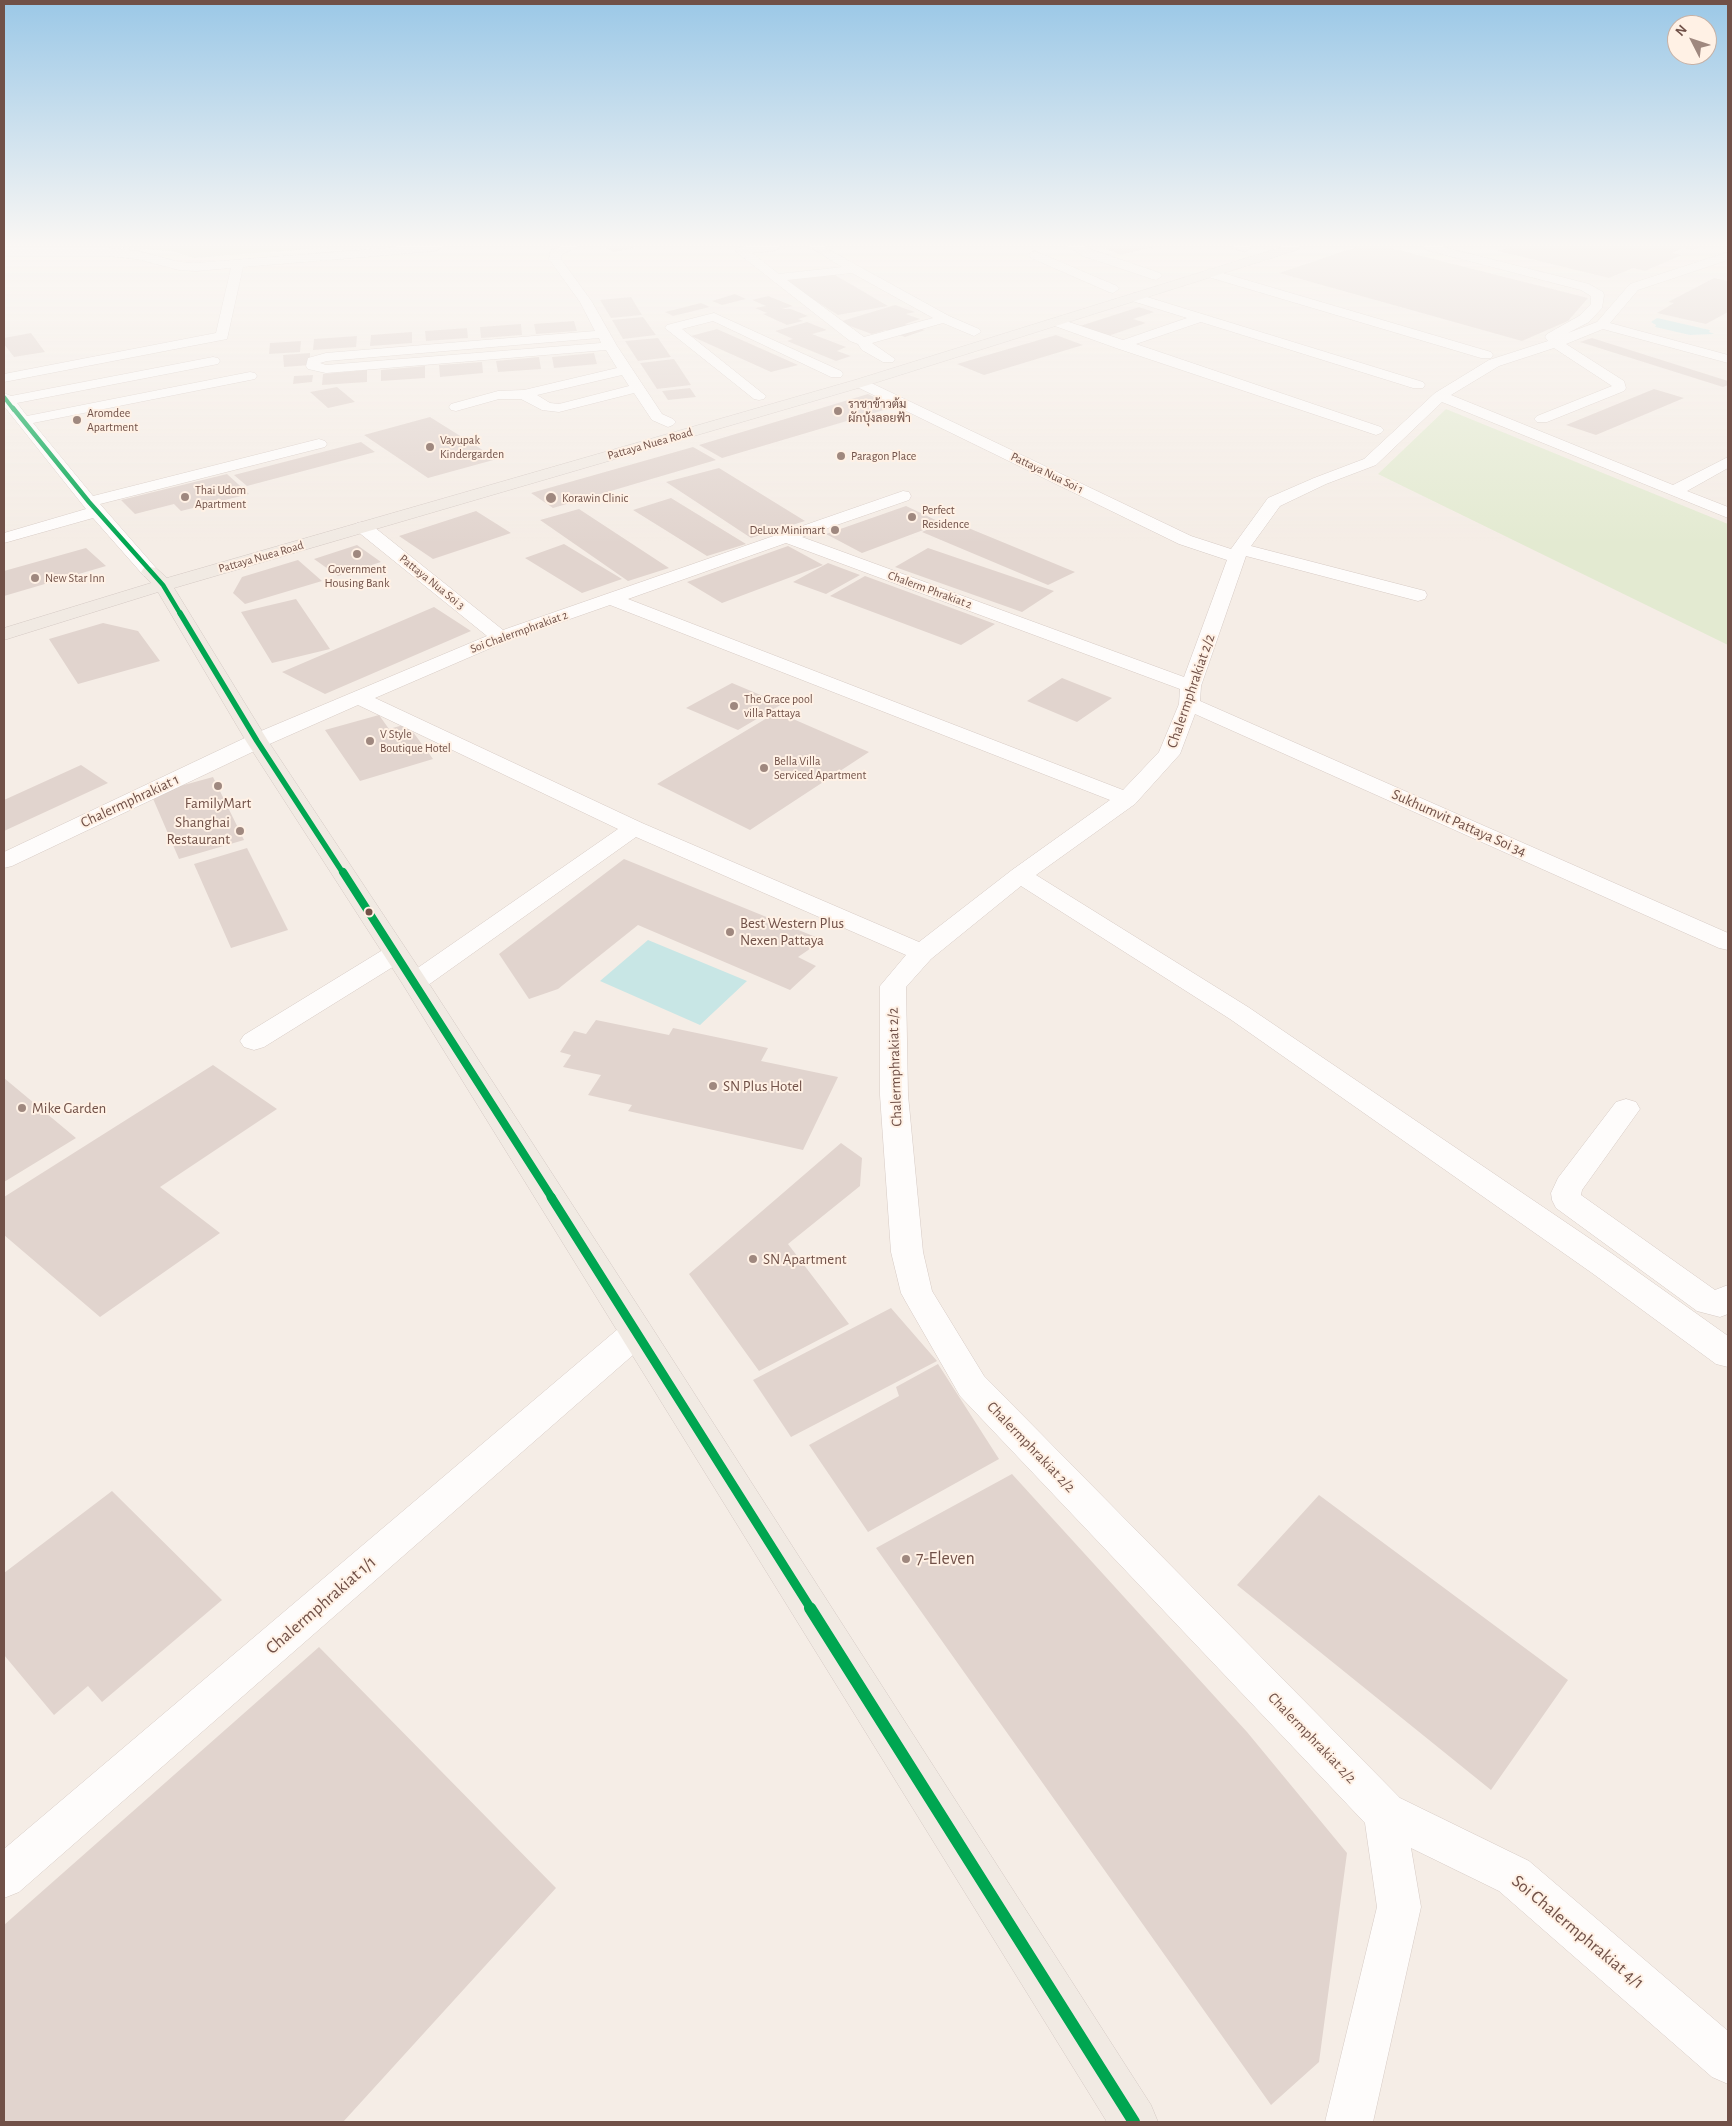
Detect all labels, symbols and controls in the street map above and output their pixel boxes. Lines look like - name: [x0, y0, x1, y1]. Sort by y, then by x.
- north arrow: [1667, 15, 1717, 65]
- text: N: [1673, 23, 1690, 39]
- place label: ราชาข้าวต้ม ผักบุ้งลอยฟ้า: [848, 397, 911, 425]
- marker: ราชาข้าวต้ม ผักบุ้งลอยฟ้า: [832, 405, 844, 417]
- place label: Aromdee Apartment: [87, 406, 138, 434]
- marker: Aromdee Apartment: [71, 414, 83, 426]
- street label: Pattaya Nuea Road: [606, 425, 694, 463]
- place label: Vayupak Kindergarden: [440, 433, 504, 461]
- marker: Vayupak Kindergarden: [424, 441, 436, 453]
- place label: Paragon Place: [851, 449, 916, 463]
- street label: Pattaya Nua Soi 1: [1008, 449, 1086, 497]
- marker: Paragon Place: [835, 450, 847, 462]
- place label: Thai Udom Apartment: [195, 483, 246, 511]
- marker: Thai Udom Apartment: [179, 491, 191, 503]
- marker: Korawin Clinic: [544, 491, 558, 505]
- place label: Korawin Clinic: [562, 491, 628, 505]
- place label: Perfect Residence: [922, 503, 969, 531]
- marker: Perfect Residence: [906, 511, 918, 523]
- place label: DeLux Minimart: [750, 523, 825, 537]
- marker: DeLux Minimart: [829, 524, 841, 536]
- street label: Pattaya Nuea Road: [217, 538, 305, 576]
- marker: Government Housing Bank: [351, 548, 363, 560]
- street label: Pattaya Nua Soi 3: [396, 551, 468, 613]
- place label: Government Housing Bank: [325, 562, 389, 590]
- street label: Chalerm Phrakiat 2: [886, 568, 974, 612]
- place label: New Star Inn: [45, 571, 105, 585]
- marker: New Star Inn: [29, 572, 41, 584]
- street label: Soi Chalermphrakiat 2: [468, 608, 570, 656]
- street label: Chalermphrakiat 2/2: [1163, 632, 1219, 750]
- place label: The Grace pool villa Pattaya: [744, 692, 813, 720]
- marker: The Grace pool villa Pattaya: [728, 700, 740, 712]
- place label: V Style Boutique Hotel: [380, 727, 451, 755]
- marker: V Style Boutique Hotel: [364, 735, 376, 747]
- place label: Bella Villa Serviced Apartment: [774, 754, 866, 782]
- marker: Bella Villa Serviced Apartment: [758, 762, 770, 774]
- street label: Chalermphrakiat 1: [78, 770, 182, 832]
- marker: FamilyMart: [212, 780, 224, 792]
- street label: Sukhumvit Pattaya Soi 34: [1389, 785, 1529, 861]
- place label: FamilyMart: [185, 794, 251, 812]
- place label: Shanghai Restaurant: [167, 813, 230, 848]
- marker: Shanghai Restaurant: [234, 825, 246, 837]
- unlabelled marker: [364, 907, 374, 917]
- place label: Best Western Plus Nexen Pattaya: [740, 914, 844, 949]
- marker: Best Western Plus Nexen Pattaya: [724, 926, 736, 938]
- street label: Chalermphrakiat 2/2: [884, 1007, 906, 1127]
- place label: SN Plus Hotel: [723, 1077, 802, 1095]
- marker: SN Plus Hotel: [707, 1080, 719, 1092]
- place label: Mike Garden: [32, 1099, 106, 1117]
- marker: Mike Garden: [16, 1102, 28, 1114]
- place label: SN Apartment: [763, 1250, 847, 1268]
- marker: SN Apartment: [747, 1253, 759, 1265]
- street label: Chalermphrakiat 2/2: [983, 1398, 1079, 1496]
- place label: 7-Eleven: [916, 1548, 975, 1570]
- street label: Chalermphrakiat 1/1: [261, 1551, 381, 1659]
- marker: 7-Eleven: [900, 1553, 912, 1565]
- street label: Chalermphrakiat 2/2: [1264, 1689, 1360, 1787]
- street label: Soi Chalermphrakiat 4/1: [1507, 1870, 1649, 1994]

